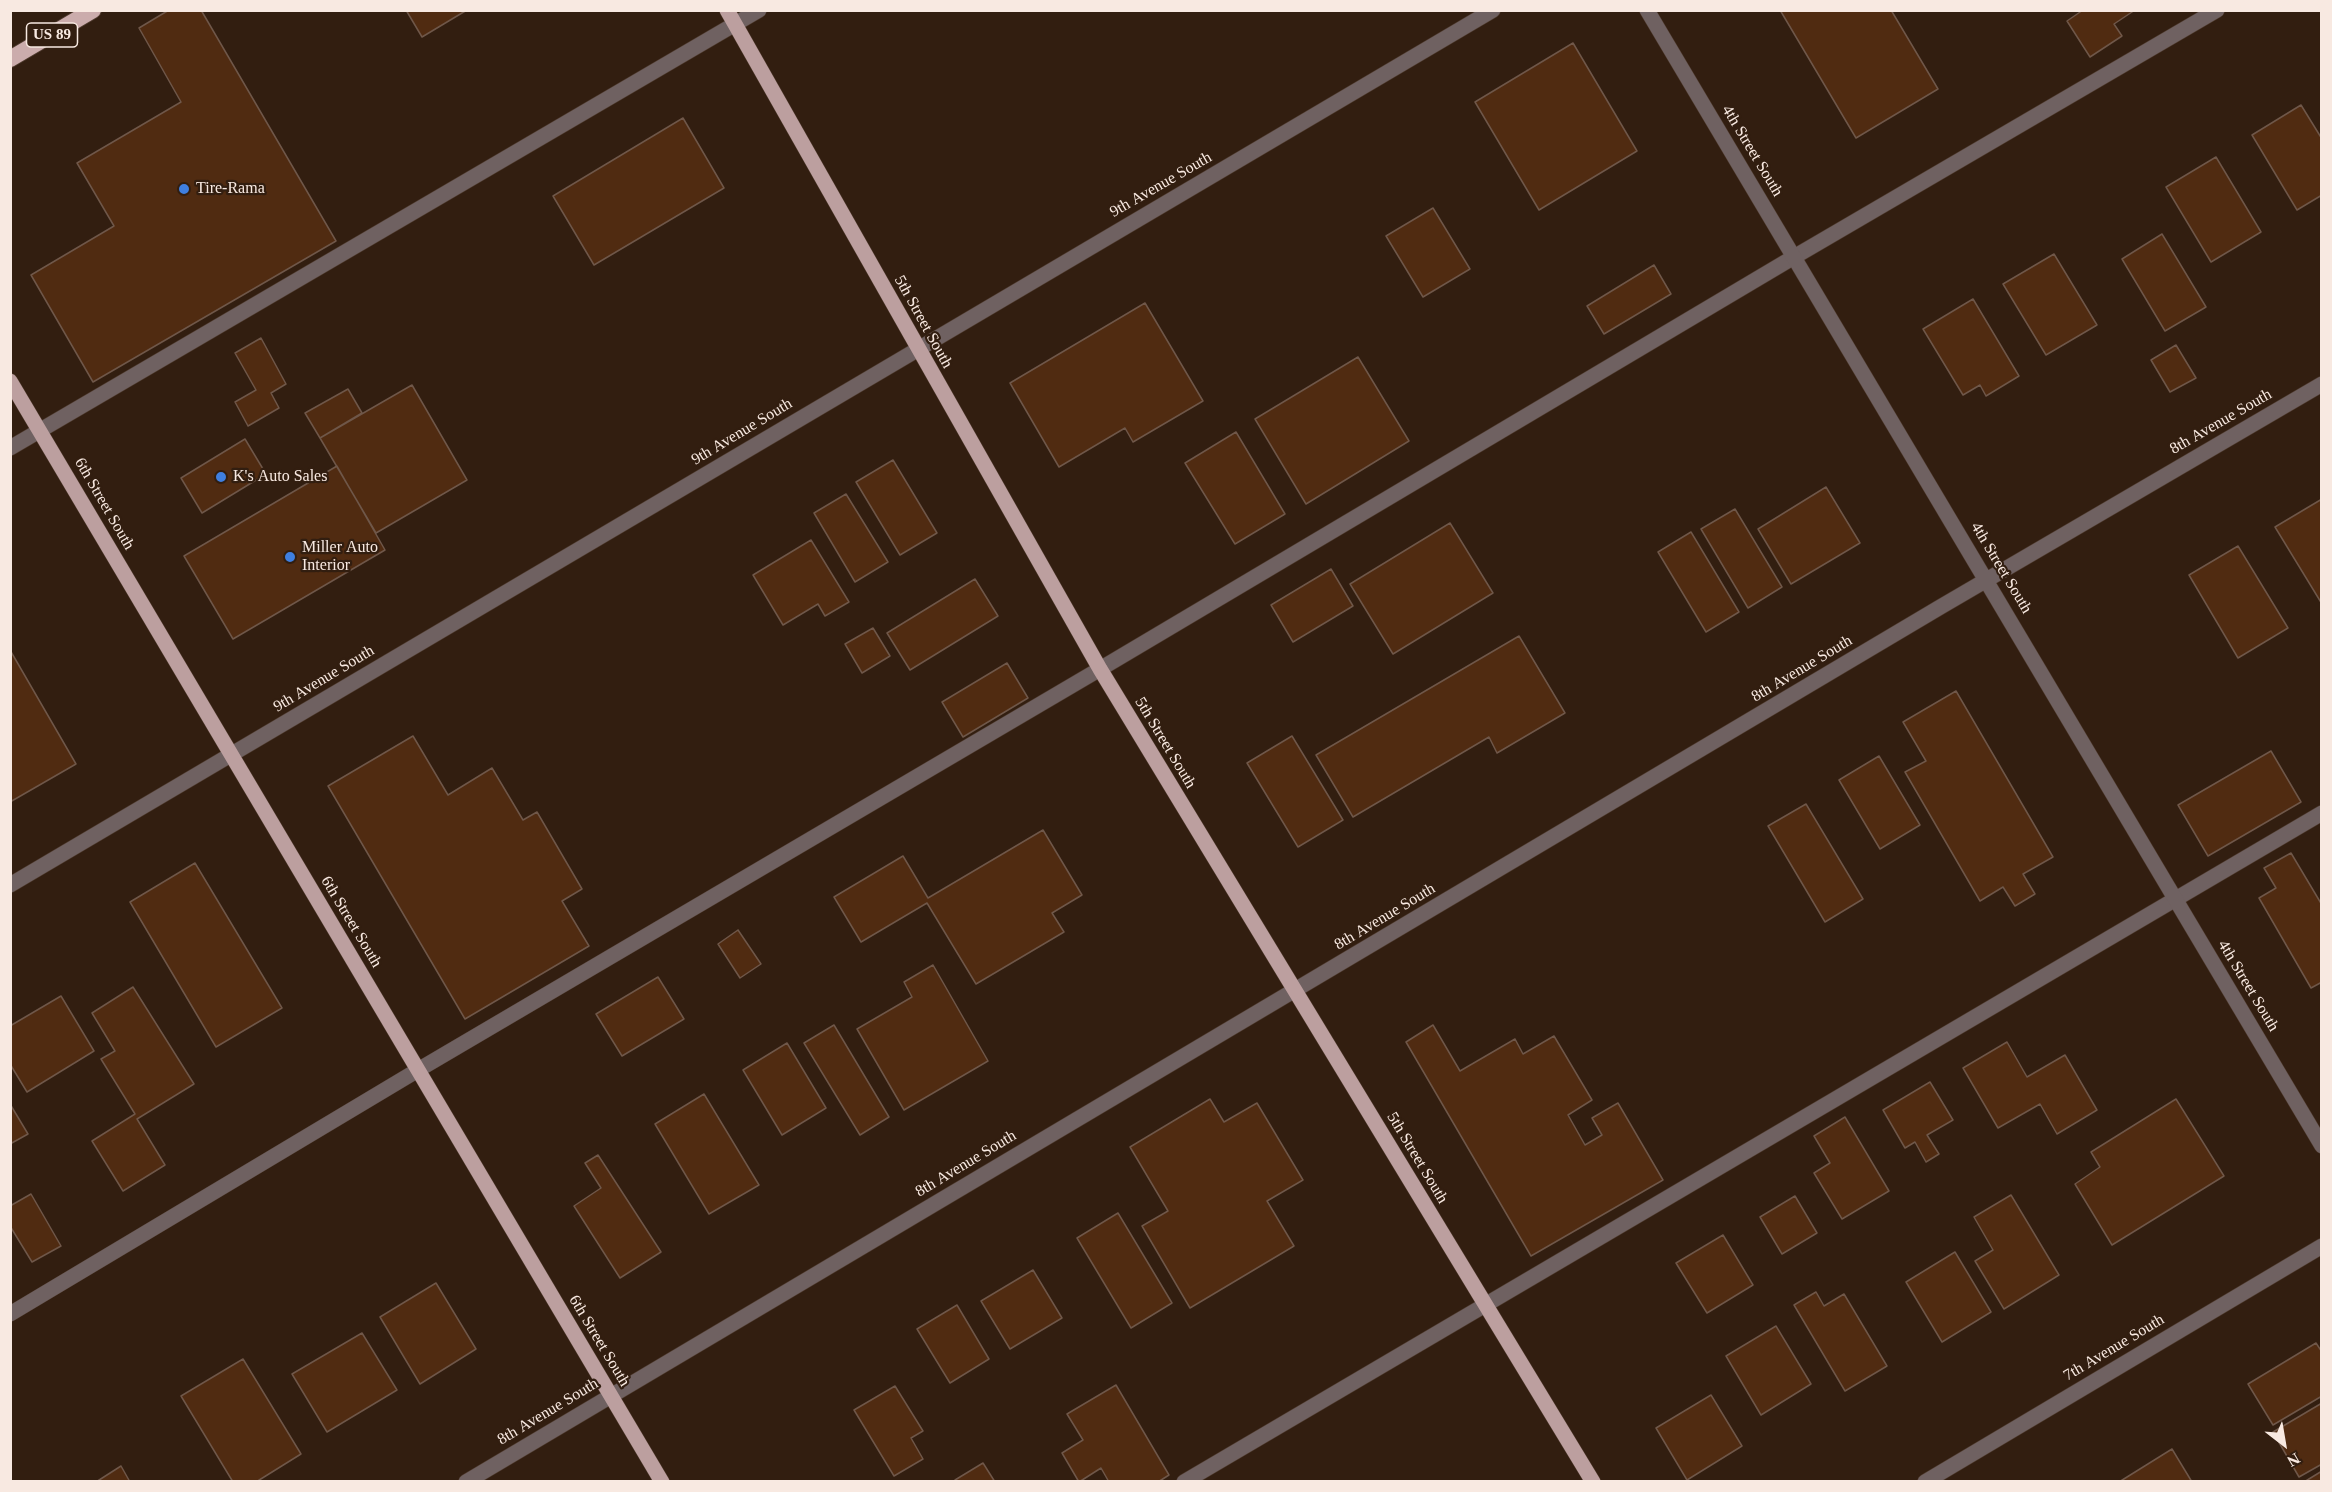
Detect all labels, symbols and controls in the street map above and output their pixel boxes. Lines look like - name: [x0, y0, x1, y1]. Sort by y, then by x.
- road number: US 89: [26, 23, 78, 47]
- street label: 4th Street South: [1717, 102, 1787, 200]
- street label: 9th Avenue South: [1107, 148, 1215, 222]
- place label: Tire-Rama: [196, 179, 265, 199]
- marker: Tire-Rama: [177, 182, 191, 196]
- street label: 5th Street South: [890, 272, 956, 372]
- street label: 8th Avenue South: [2167, 385, 2275, 459]
- street label: 9th Avenue South: [688, 394, 796, 470]
- street label: 6th Street South: [70, 455, 138, 553]
- place label: K's Auto Sales: [233, 467, 327, 487]
- marker: K's Auto Sales: [214, 470, 228, 484]
- street label: 4th Street South: [1966, 519, 2036, 617]
- place label: Miller Auto Interior: [302, 538, 378, 576]
- marker: Miller Auto Interior: [283, 550, 297, 564]
- street label: 8th Avenue South: [1748, 631, 1856, 707]
- street label: 9th Avenue South: [270, 641, 378, 717]
- street label: 5th Street South: [1130, 694, 1200, 792]
- street label: 6th Street South: [316, 873, 386, 971]
- street label: 8th Avenue South: [1331, 879, 1439, 955]
- street label: 4th Street South: [2213, 937, 2283, 1035]
- street label: 5th Street South: [1382, 1109, 1452, 1207]
- street label: 8th Avenue South: [912, 1126, 1020, 1202]
- street label: 6th Street South: [564, 1292, 634, 1390]
- street label: 7th Avenue South: [2060, 1310, 2168, 1386]
- street label: 8th Avenue South: [494, 1374, 602, 1450]
- north arrow: [2254, 1414, 2314, 1474]
- text: N: [2284, 1450, 2303, 1470]

